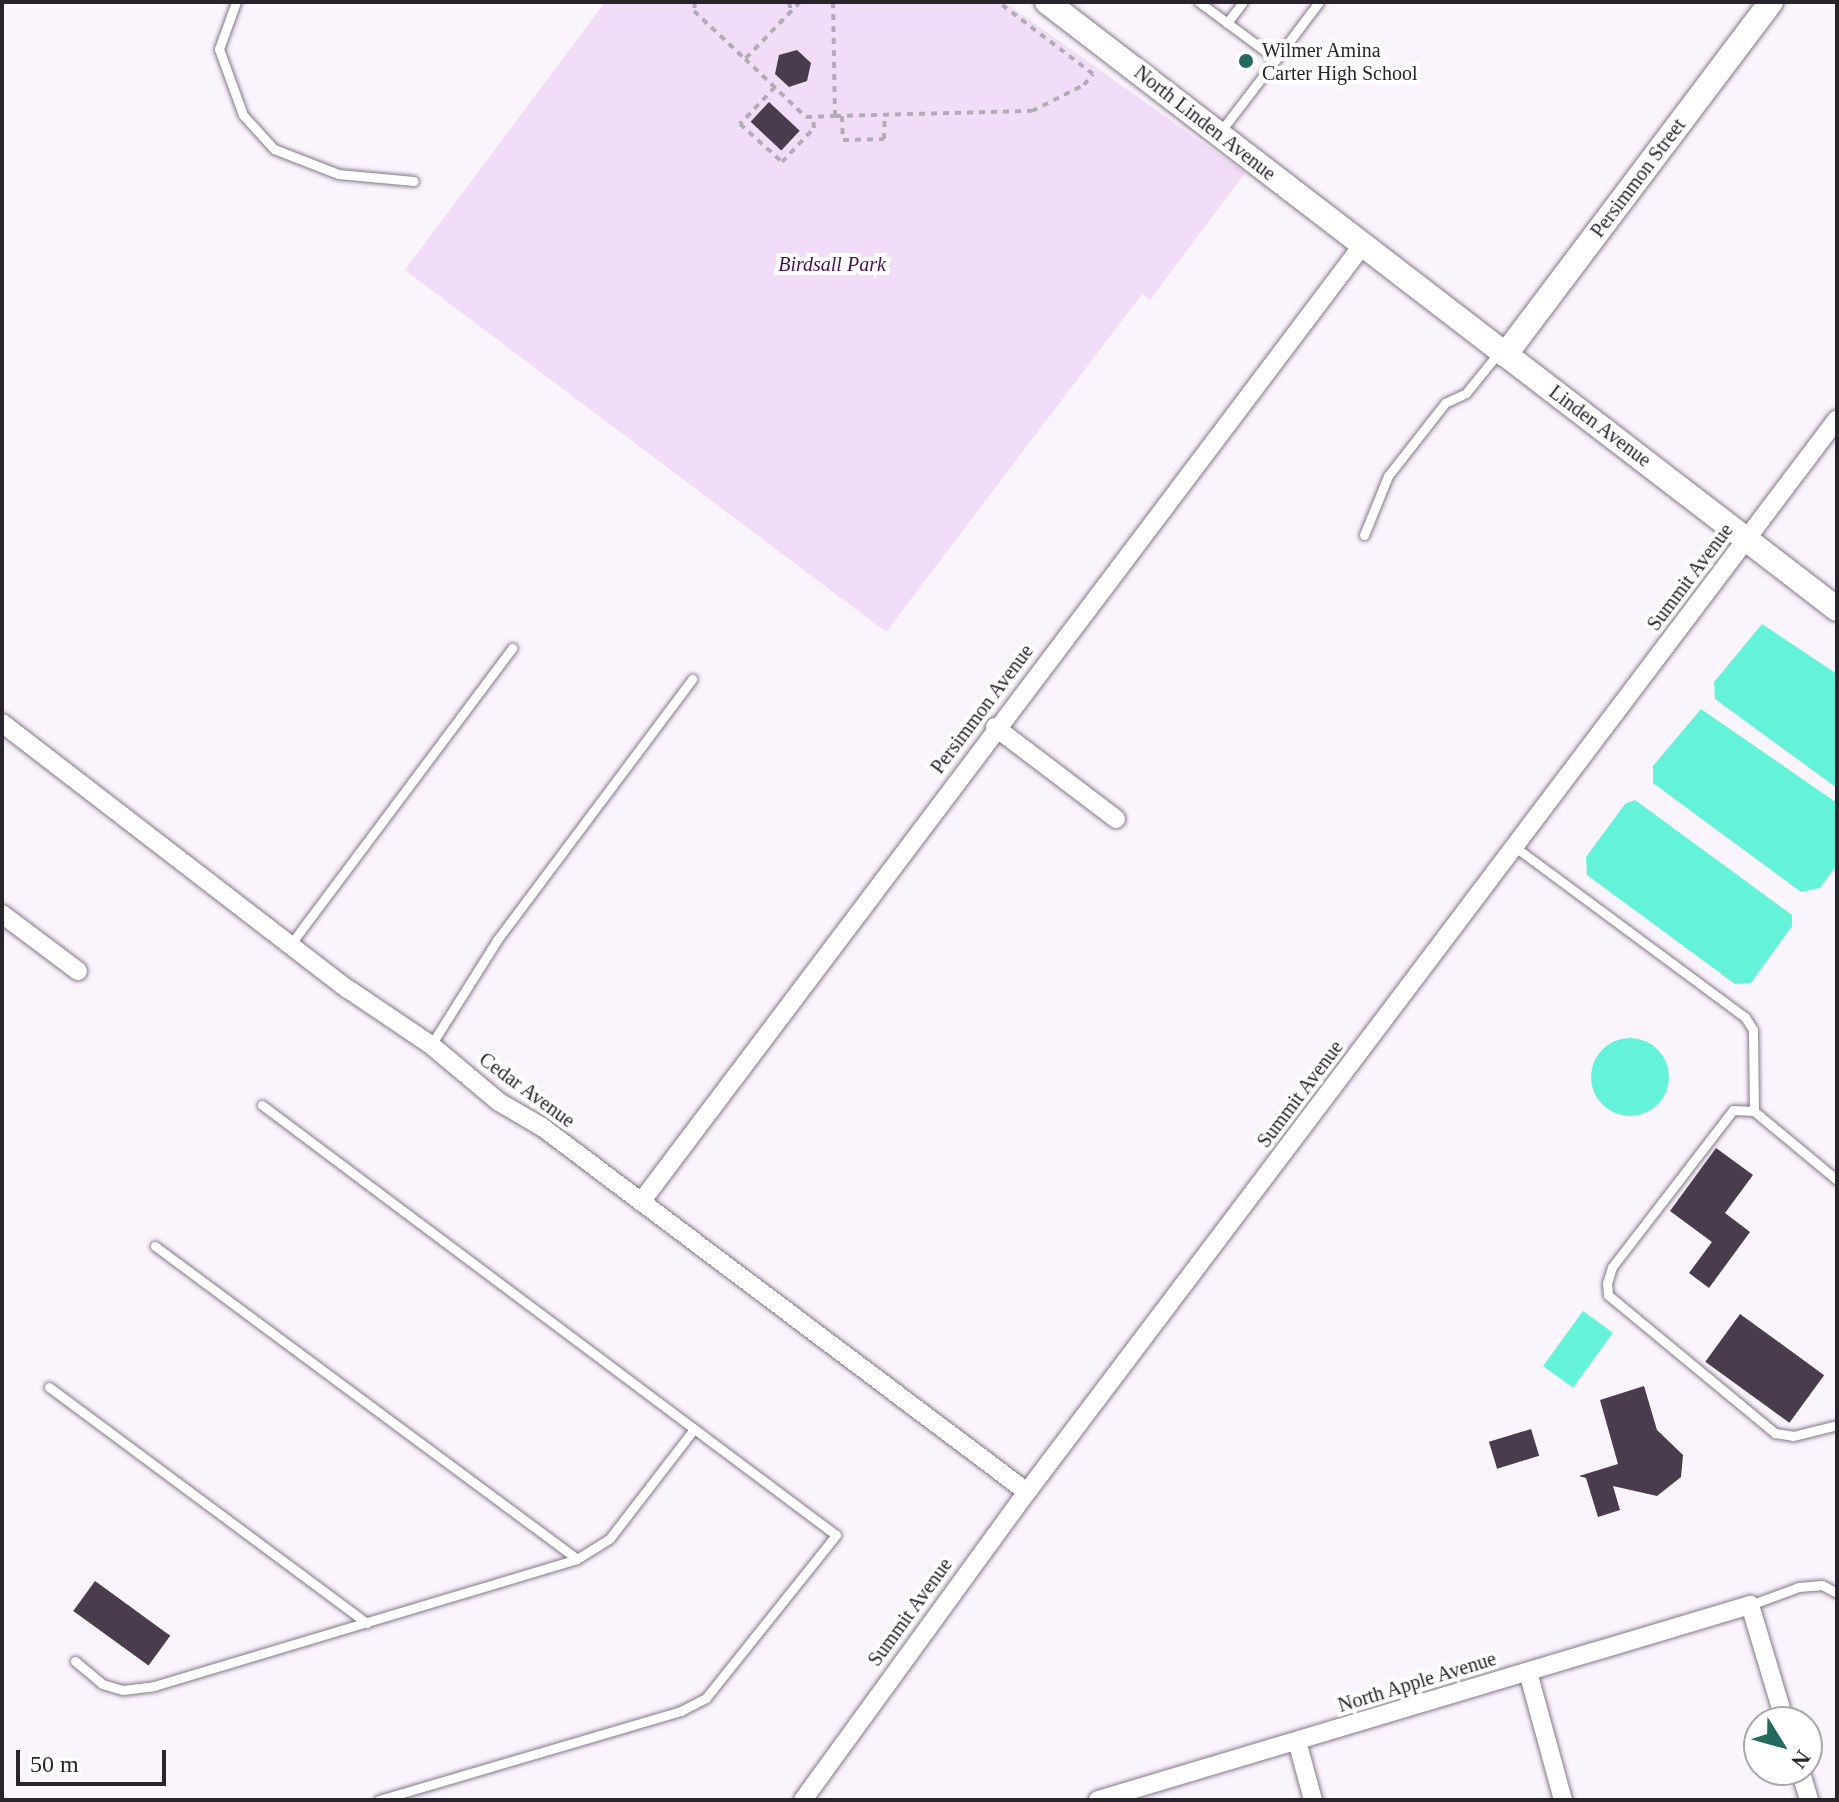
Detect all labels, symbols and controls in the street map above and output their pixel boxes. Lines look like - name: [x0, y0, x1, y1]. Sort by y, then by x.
- place label: Wilmer Amina Carter High School: [1262, 38, 1418, 85]
- marker: Wilmer Amina Carter High School: [1237, 52, 1255, 70]
- street label: North Linden Avenue: [1129, 60, 1281, 186]
- street label: Persimmon Street: [1585, 114, 1691, 242]
- park label: Birdsall Park: [778, 252, 886, 276]
- street label: Linden Avenue: [1544, 380, 1656, 472]
- street label: Summit Avenue: [1642, 518, 1738, 636]
- street label: Persimmon Avenue: [925, 639, 1039, 779]
- street label: Summit Avenue: [1252, 1035, 1348, 1153]
- street label: Cedar Avenue: [474, 1047, 580, 1133]
- street label: Summit Avenue: [862, 1553, 958, 1671]
- street label: North Apple Avenue: [1334, 1646, 1500, 1718]
- north arrow: [1743, 1706, 1823, 1786]
- scale bar: [20, 1734, 170, 1784]
- text: N: [1786, 1746, 1816, 1773]
- text: 50 m: [30, 1751, 79, 1777]

